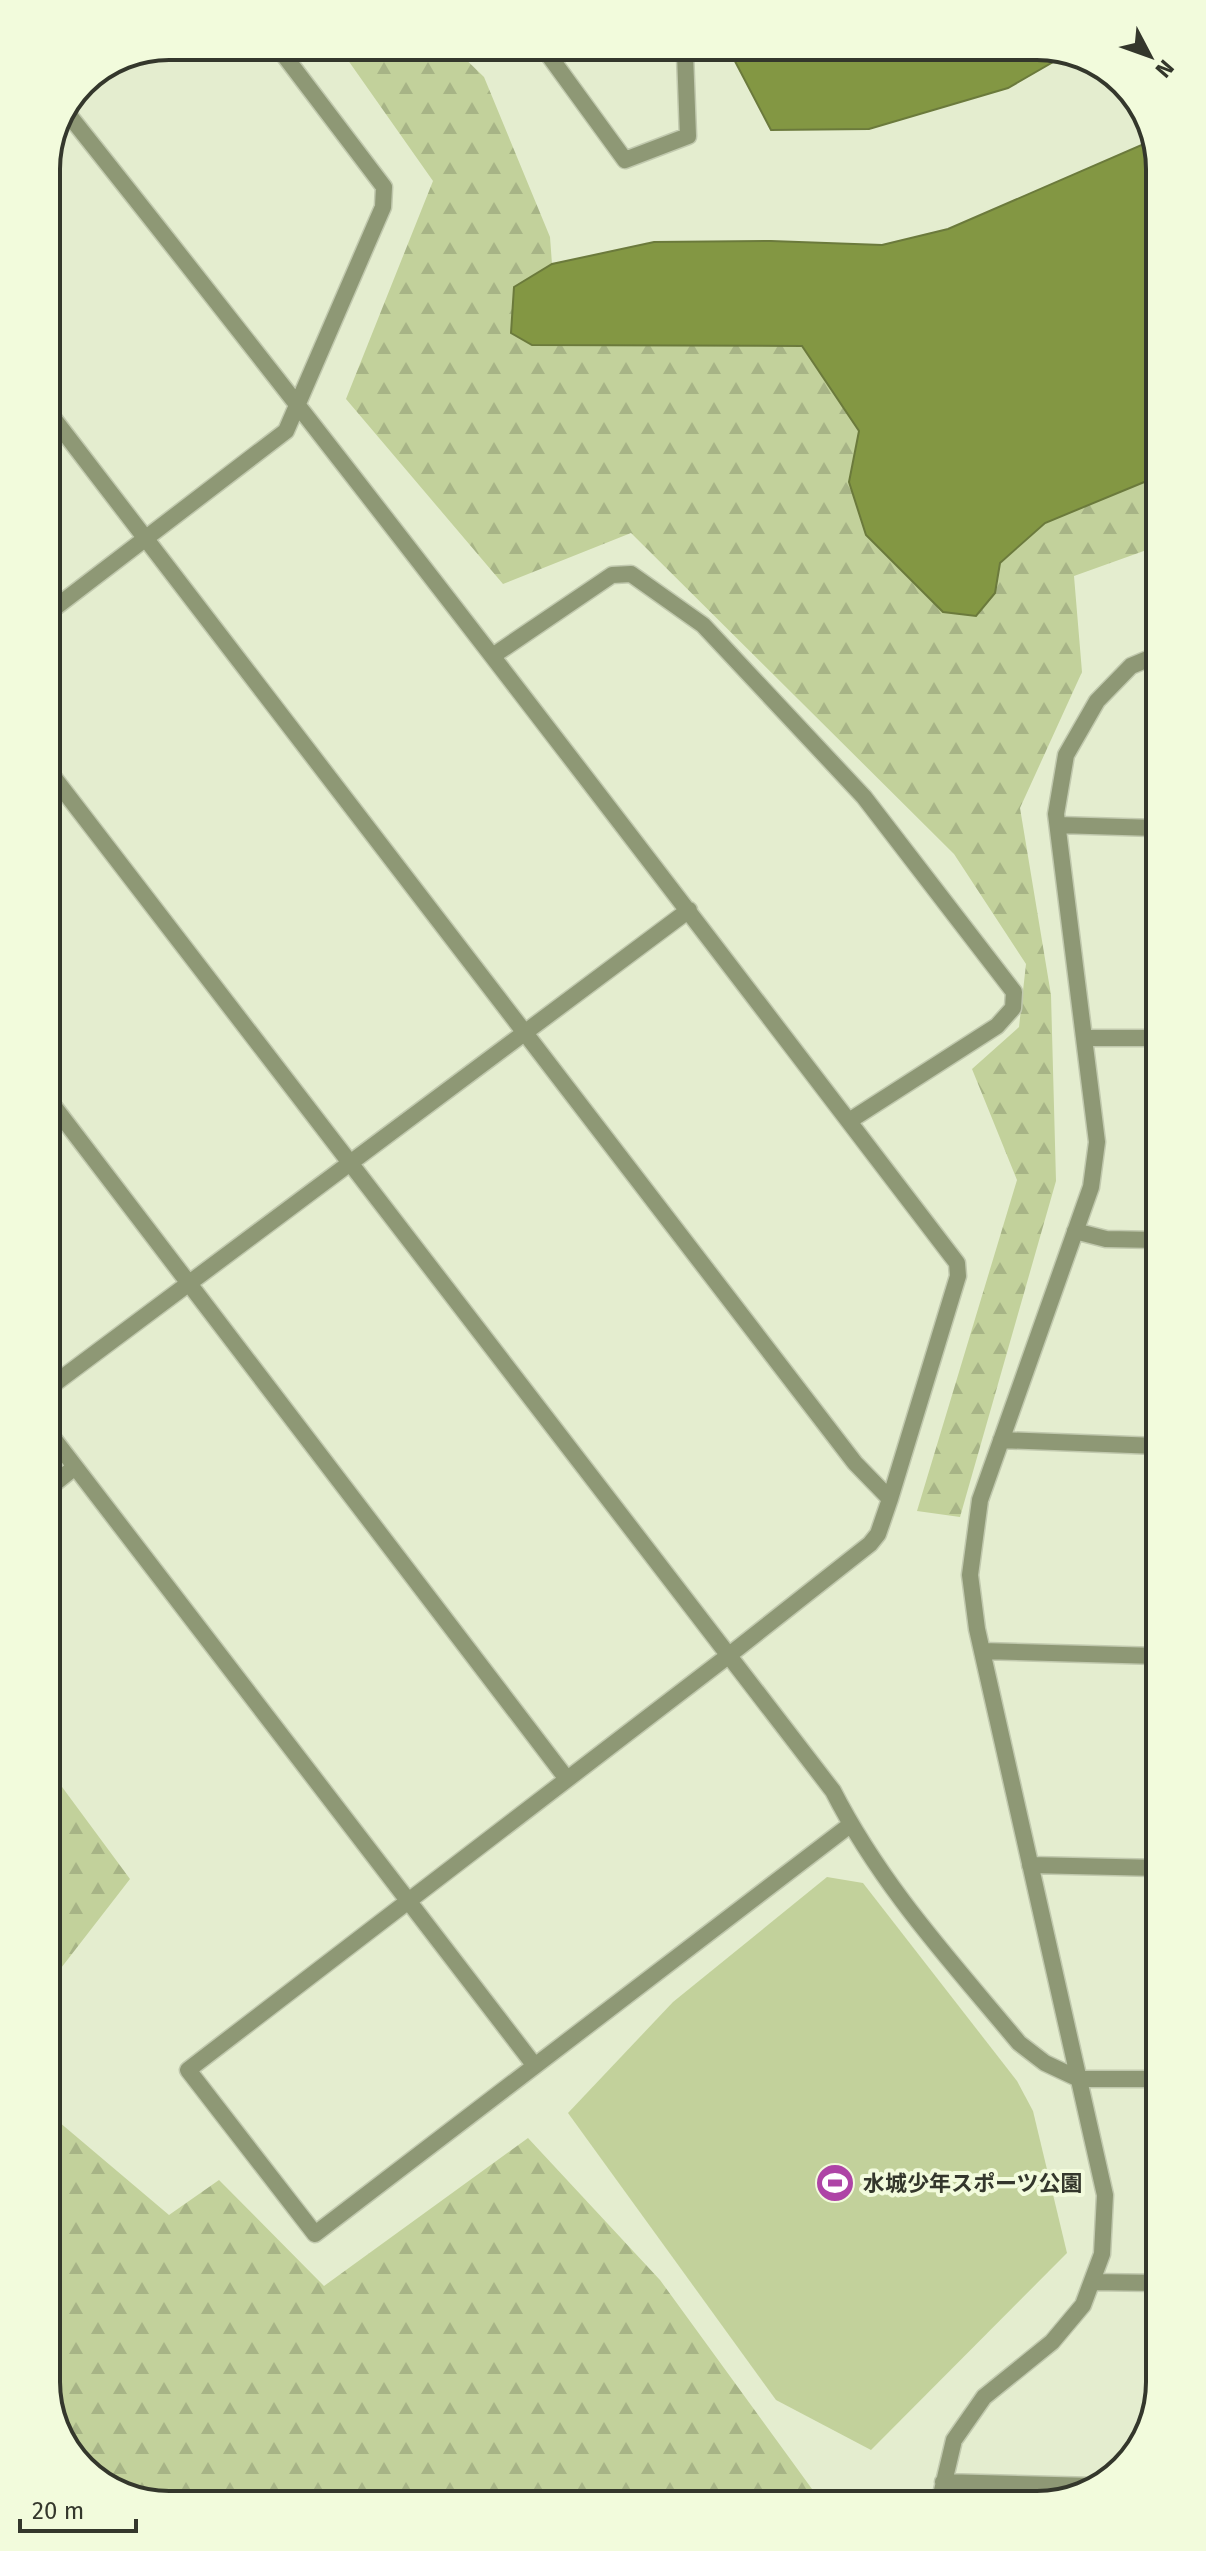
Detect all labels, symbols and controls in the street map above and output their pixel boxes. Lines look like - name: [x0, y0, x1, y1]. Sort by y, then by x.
- north arrow: [1110, 16, 1190, 96]
- text: N: [1150, 54, 1180, 83]
- sports icon: 水城少年スポーツ公園: [814, 2162, 856, 2204]
- place label: 水城少年スポーツ公園: [863, 2170, 1083, 2197]
- scale bar: [20, 2483, 136, 2533]
- text: 20 m: [32, 2497, 84, 2525]

